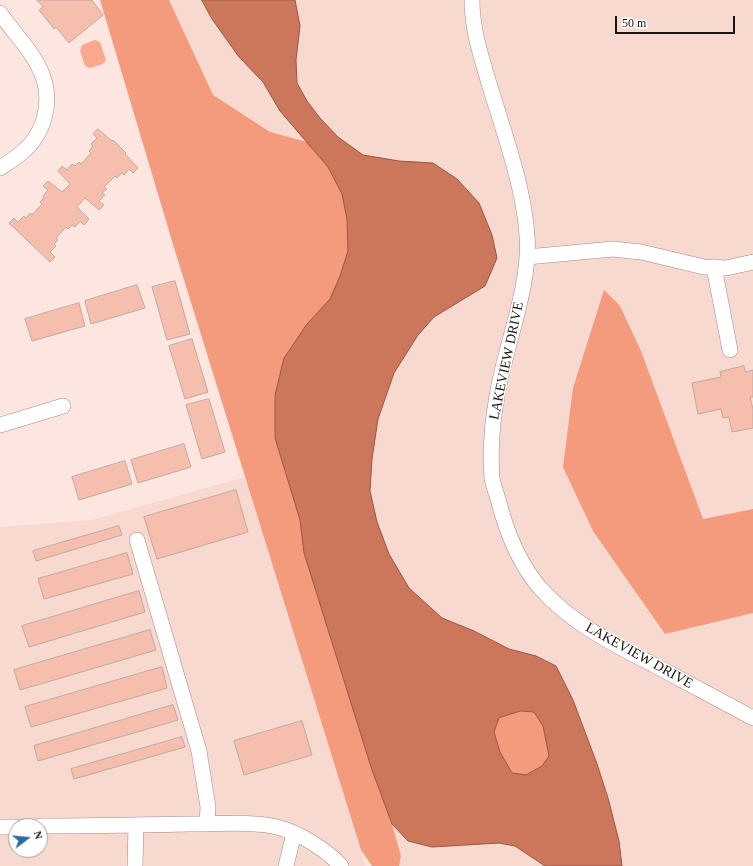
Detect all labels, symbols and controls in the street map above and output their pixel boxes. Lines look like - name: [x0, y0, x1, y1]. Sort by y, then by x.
- scale bar: [617, 8, 737, 34]
- text: 50 m: [622, 16, 646, 30]
- street label: LAKEVIEW DRIVE: [486, 300, 528, 422]
- street label: LAKEVIEW DRIVE: [582, 620, 696, 692]
- north arrow: [8, 818, 48, 858]
- text: N: [32, 829, 45, 840]

